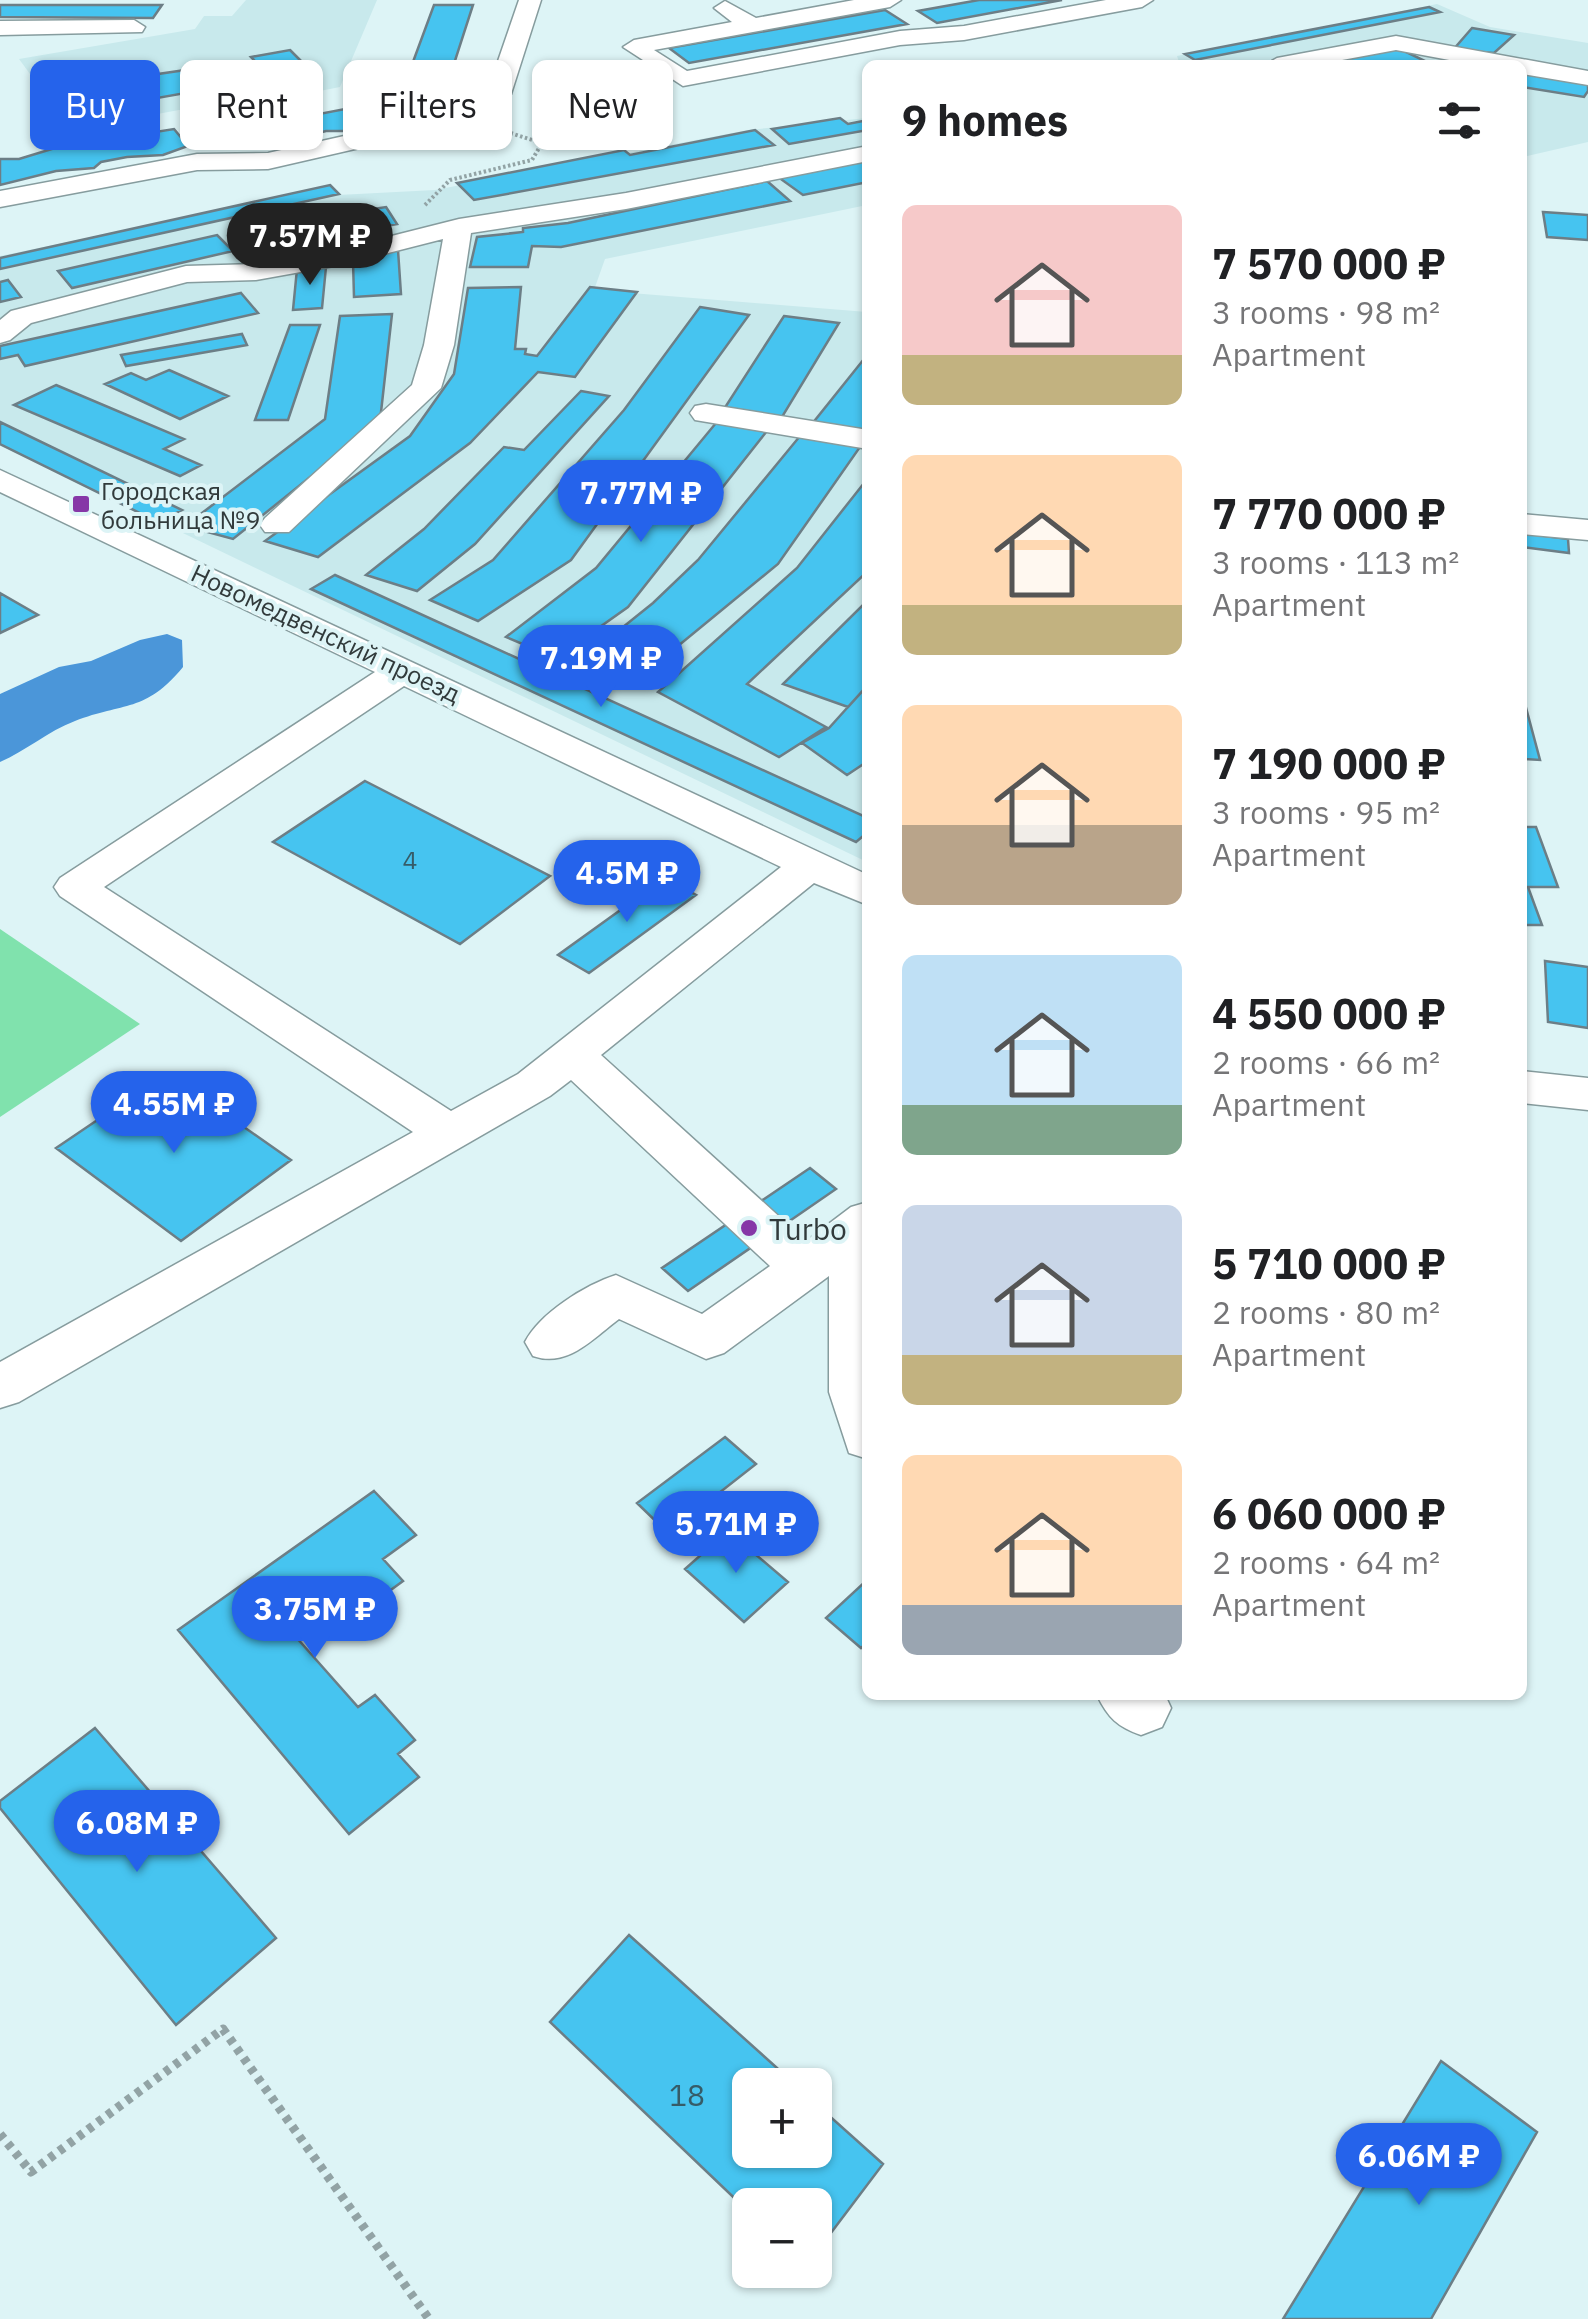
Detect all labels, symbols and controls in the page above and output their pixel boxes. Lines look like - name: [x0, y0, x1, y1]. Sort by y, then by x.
- chip: Buy: [30, 60, 160, 150]
- chip: Rent: [180, 60, 323, 150]
- chip: Filters: [343, 60, 512, 150]
- chip: New: [532, 60, 673, 150]
- text: 9 homes: [902, 93, 1068, 148]
- icon: filters: [1432, 93, 1487, 148]
- pin: 7.57M ₽: [218, 203, 402, 288]
- text: 7.57M ₽: [249, 214, 371, 256]
- text: 7 570 000 ₽: [1212, 236, 1446, 291]
- icon: home: [982, 245, 1102, 365]
- text: 3 rooms · 98 m²: [1212, 291, 1440, 333]
- text: Apartment: [1212, 333, 1366, 375]
- pin: 7.77M ₽: [549, 460, 733, 545]
- text: 7.77M ₽: [580, 471, 702, 513]
- place label: Городская больница №9: [101, 474, 260, 536]
- text: 7 770 000 ₽: [1212, 486, 1446, 541]
- marker: Городская больница №9: [70, 493, 92, 515]
- icon: home: [982, 495, 1102, 615]
- text: 3 rooms · 113 m²: [1212, 541, 1459, 583]
- street label: Новомедвенский проезд: [186, 556, 466, 710]
- text: Apartment: [1212, 583, 1366, 625]
- pin: 7.19M ₽: [509, 625, 693, 710]
- text: 7.19M ₽: [540, 636, 662, 678]
- text: 7 190 000 ₽: [1212, 736, 1446, 791]
- icon: home: [982, 745, 1102, 865]
- text: 3 rooms · 95 m²: [1212, 791, 1440, 833]
- text: Apartment: [1212, 833, 1366, 875]
- pin: 4.5M ₽: [546, 840, 708, 925]
- house number: 4: [402, 843, 418, 876]
- text: 4.5M ₽: [575, 851, 679, 893]
- text: 4 550 000 ₽: [1212, 986, 1446, 1041]
- icon: home: [982, 995, 1102, 1115]
- text: 2 rooms · 66 m²: [1212, 1041, 1440, 1083]
- pin: 4.55M ₽: [82, 1071, 266, 1156]
- text: 4.55M ₽: [113, 1082, 235, 1124]
- text: Apartment: [1212, 1083, 1366, 1125]
- place label: Turbo: [769, 1209, 847, 1248]
- marker: Turbo: [738, 1217, 760, 1239]
- text: 5 710 000 ₽: [1212, 1236, 1446, 1291]
- icon: home: [982, 1245, 1102, 1365]
- text: 2 rooms · 80 m²: [1212, 1291, 1440, 1333]
- text: Apartment: [1212, 1333, 1366, 1375]
- text: 6 060 000 ₽: [1212, 1486, 1446, 1541]
- pin: 5.71M ₽: [644, 1491, 828, 1576]
- icon: home: [982, 1495, 1102, 1615]
- text: 5.71M ₽: [675, 1502, 797, 1544]
- text: 2 rooms · 64 m²: [1212, 1541, 1440, 1583]
- pin: 3.75M ₽: [223, 1576, 407, 1661]
- text: Apartment: [1212, 1583, 1366, 1625]
- text: 3.75M ₽: [254, 1587, 376, 1629]
- pin: 6.08M ₽: [45, 1790, 229, 1875]
- text: 6.08M ₽: [76, 1801, 198, 1843]
- map controls: [732, 2068, 832, 2288]
- button: +: [732, 2068, 832, 2168]
- house number: 18: [669, 2075, 705, 2114]
- pin: 6.06M ₽: [1327, 2123, 1511, 2208]
- text: 6.06M ₽: [1358, 2134, 1480, 2176]
- button: −: [732, 2188, 832, 2288]

